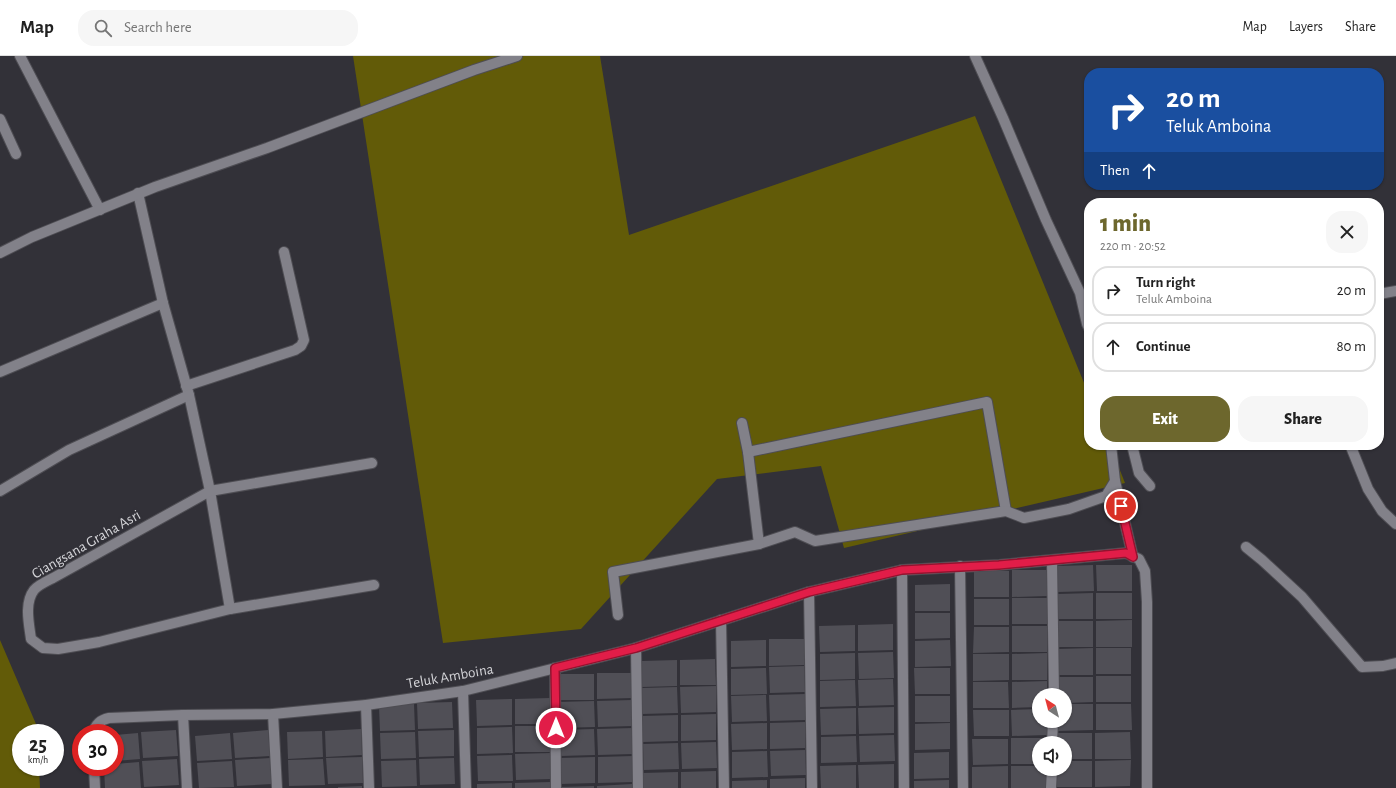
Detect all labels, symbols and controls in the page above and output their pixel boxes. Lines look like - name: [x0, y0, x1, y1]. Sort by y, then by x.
- search box: [78, 10, 358, 46]
- icon: search: [92, 17, 114, 39]
- text: Map: [20, 18, 54, 37]
- text: Search here: [124, 20, 192, 35]
- text: Map: [1242, 20, 1267, 34]
- text: Layers: [1289, 20, 1323, 34]
- text: Share: [1345, 20, 1376, 34]
- icon: right: [1100, 84, 1152, 136]
- text: 20 m: [1166, 85, 1221, 113]
- text: Teluk Amboina: [1166, 118, 1271, 136]
- icon: ahead: [1138, 160, 1160, 182]
- text: Then: [1100, 163, 1130, 178]
- button: close: [1326, 211, 1368, 253]
- text: 1 min: [1100, 212, 1151, 236]
- text: 220 m · 20:52: [1100, 240, 1166, 253]
- text: Turn right: [1136, 275, 1195, 290]
- icon: right: [1102, 280, 1124, 302]
- text: 20 m: [1337, 283, 1366, 298]
- text: Teluk Amboina: [1136, 293, 1212, 306]
- icon: ahead: [1102, 336, 1124, 358]
- text: Continue: [1136, 339, 1191, 354]
- text: 80 m: [1336, 339, 1366, 354]
- button: Exit: [1100, 396, 1230, 442]
- button: Share: [1238, 396, 1368, 442]
- pin: [1104, 489, 1138, 523]
- icon: arrive: [1110, 495, 1132, 517]
- street label: Ciangsana Graha Asri: [29, 507, 143, 582]
- street label: Teluk Amboina: [406, 661, 495, 692]
- north arrow: [1032, 688, 1072, 728]
- map controls: [1032, 688, 1072, 776]
- position arrow: [535, 707, 577, 749]
- speed limit sign: 30: [72, 724, 124, 776]
- text: 25: [29, 735, 47, 755]
- button: sound: [1032, 736, 1072, 776]
- text: km/h: [28, 755, 48, 765]

